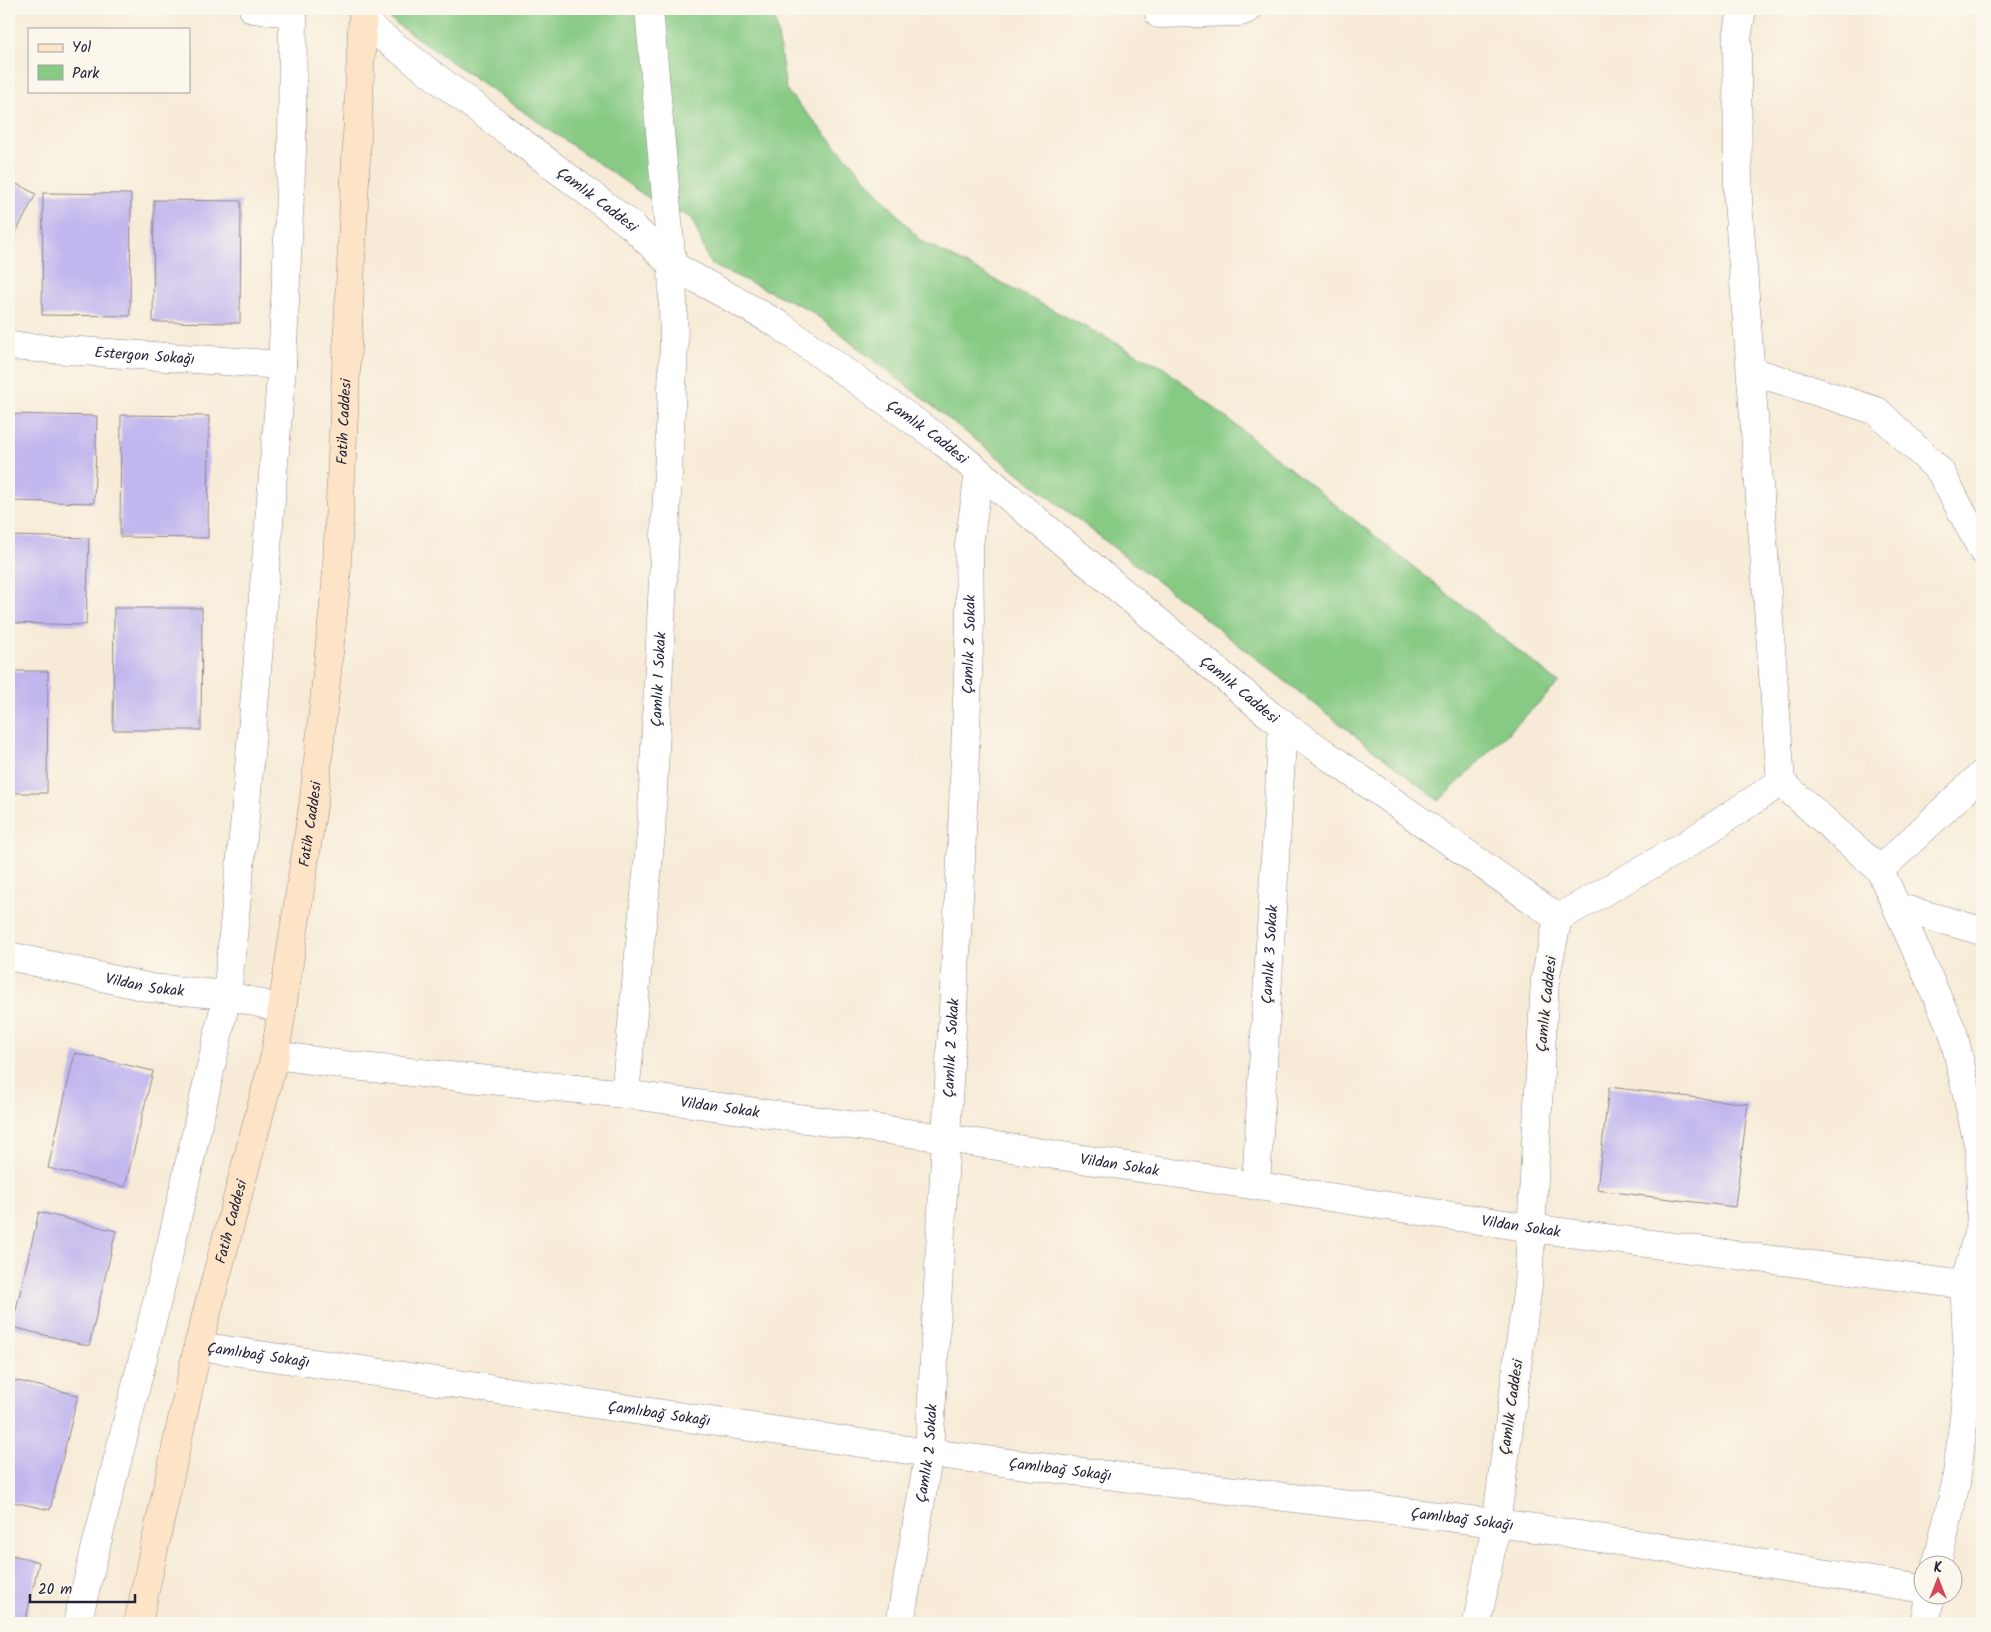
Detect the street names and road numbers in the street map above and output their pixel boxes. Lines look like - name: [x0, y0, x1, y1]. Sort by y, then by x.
- street label: Çamlık Caddesi: [551, 162, 644, 240]
- street label: Estergon Sokağı: [94, 341, 196, 372]
- street label: Fatih Caddesi: [331, 377, 359, 465]
- street label: Çamlık Caddesi: [881, 394, 974, 472]
- street label: Çamlık 2 Sokak: [956, 594, 983, 695]
- street label: Çamlık 1 Sokak: [645, 630, 674, 728]
- street label: Çamlık Caddesi: [1194, 650, 1285, 731]
- street label: Fatih Caddesi: [293, 779, 329, 869]
- street label: Çamlık 3 Sokak: [1256, 903, 1285, 1005]
- street label: Çamlık Caddesi: [1530, 954, 1564, 1053]
- street label: Vildan Sokak: [103, 967, 186, 1004]
- street label: Çamlık 2 Sokak: [937, 997, 967, 1098]
- street label: Vildan Sokak: [679, 1091, 762, 1125]
- street label: Vildan Sokak: [1078, 1148, 1162, 1184]
- street label: Fatih Caddesi: [209, 1176, 255, 1267]
- street label: Vildan Sokak: [1480, 1210, 1563, 1245]
- street label: Çamlıbağ Sokağı: [205, 1336, 311, 1375]
- street label: Çamlık Caddesi: [1493, 1356, 1531, 1457]
- street label: Çamlıbağ Sokağı: [606, 1395, 712, 1434]
- street label: Çamlık 2 Sokak: [910, 1402, 945, 1505]
- street label: Çamlıbağ Sokağı: [1007, 1452, 1113, 1489]
- street label: Çamlıbağ Sokağı: [1409, 1502, 1515, 1538]

